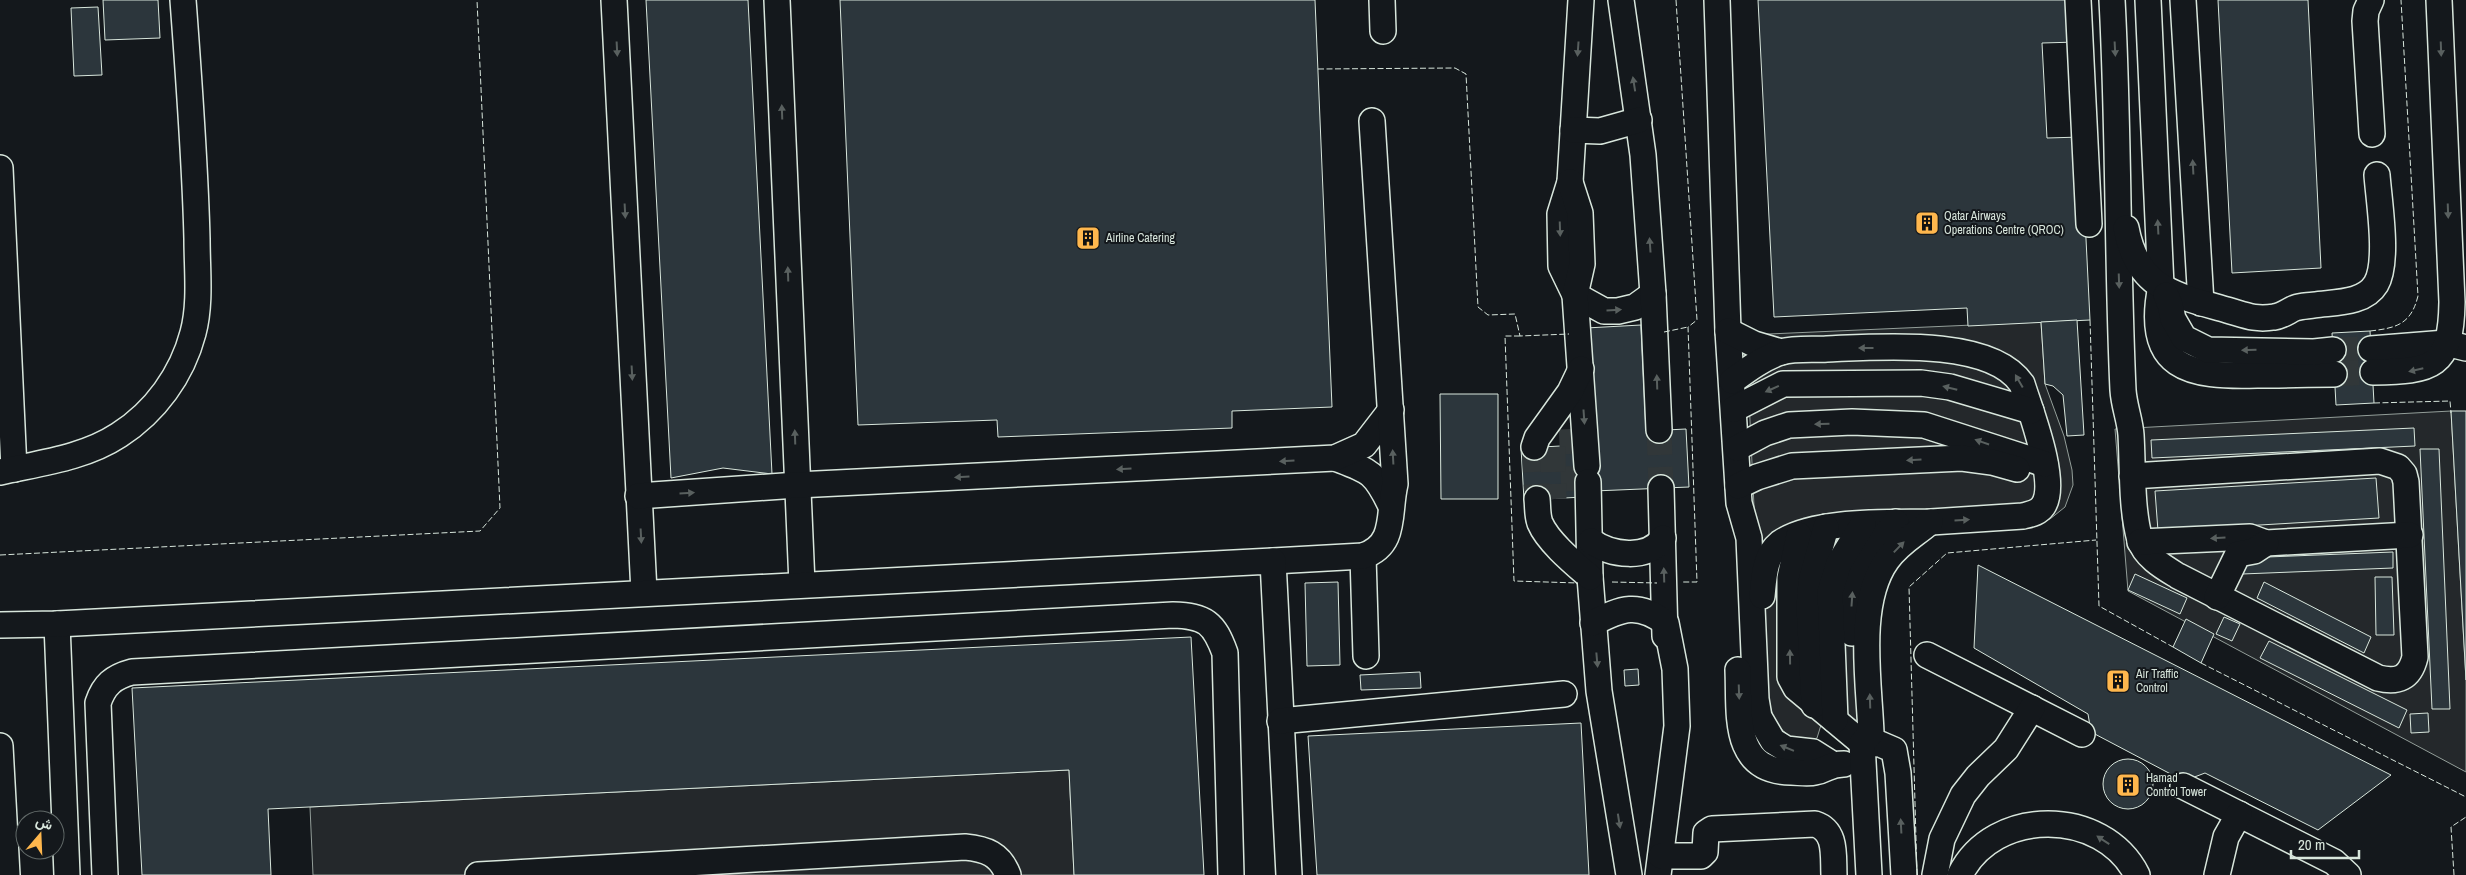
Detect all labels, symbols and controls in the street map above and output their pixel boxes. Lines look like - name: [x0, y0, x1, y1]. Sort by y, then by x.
- one-way arrow: [613, 41, 621, 57]
- one-way arrow: [1574, 41, 1582, 57]
- one-way arrow: [2111, 41, 2119, 57]
- one-way arrow: [2437, 41, 2445, 57]
- one-way arrow: [1629, 75, 1637, 91]
- one-way arrow: [777, 104, 785, 120]
- one-way arrow: [2189, 159, 2197, 175]
- one-way arrow: [621, 203, 629, 219]
- one-way arrow: [2444, 203, 2452, 219]
- place label: Qatar Airways Operations Centre (QROC): [1944, 208, 2064, 238]
- building icon: Qatar Airways Operations Centre (QROC): [1914, 210, 1940, 236]
- one-way arrow: [2154, 218, 2162, 234]
- one-way arrow: [1557, 222, 1565, 238]
- building icon: Airline Catering: [1075, 225, 1101, 251]
- place label: Airline Catering: [1105, 230, 1175, 246]
- one-way arrow: [1645, 237, 1653, 253]
- one-way arrow: [784, 266, 792, 282]
- one-way arrow: [2115, 273, 2123, 289]
- one-way arrow: [1607, 306, 1623, 314]
- one-way arrow: [1858, 344, 1874, 352]
- one-way arrow: [2241, 346, 2257, 354]
- one-way arrow: [629, 366, 637, 382]
- one-way arrow: [2408, 366, 2423, 374]
- one-way arrow: [1653, 374, 1661, 390]
- one-way arrow: [2015, 374, 2023, 389]
- one-way arrow: [1943, 383, 1958, 391]
- one-way arrow: [1765, 386, 1779, 394]
- one-way arrow: [1581, 409, 1589, 425]
- one-way arrow: [1814, 420, 1830, 428]
- one-way arrow: [790, 428, 798, 444]
- one-way arrow: [1974, 438, 1989, 446]
- one-way arrow: [1389, 449, 1397, 465]
- one-way arrow: [1906, 456, 1922, 464]
- one-way arrow: [1278, 457, 1294, 465]
- one-way arrow: [1116, 465, 1132, 473]
- one-way arrow: [954, 473, 970, 481]
- one-way arrow: [679, 488, 695, 496]
- one-way arrow: [1954, 515, 1970, 523]
- one-way arrow: [637, 528, 645, 544]
- one-way arrow: [2210, 535, 2226, 543]
- one-way arrow: [1892, 541, 1904, 553]
- one-way arrow: [1660, 566, 1668, 582]
- one-way arrow: [1848, 591, 1856, 607]
- one-way arrow: [1786, 648, 1794, 664]
- one-way arrow: [1593, 653, 1601, 669]
- place label: Air Traffic Control: [2135, 666, 2179, 696]
- building icon: Air Traffic Control: [2105, 668, 2131, 694]
- one-way arrow: [1735, 684, 1743, 700]
- one-way arrow: [1866, 693, 1874, 709]
- one-way arrow: [1779, 744, 1794, 752]
- place label: Hamad Control Tower: [2146, 770, 2207, 800]
- building icon: Hamad Control Tower: [2115, 772, 2141, 798]
- north arrow: [15, 810, 65, 860]
- text: ش: [33, 811, 55, 834]
- one-way arrow: [1615, 814, 1623, 830]
- one-way arrow: [1896, 818, 1904, 834]
- scale bar: [2291, 828, 2358, 860]
- text: 20 m: [2298, 834, 2325, 855]
- one-way arrow: [2097, 836, 2110, 845]

